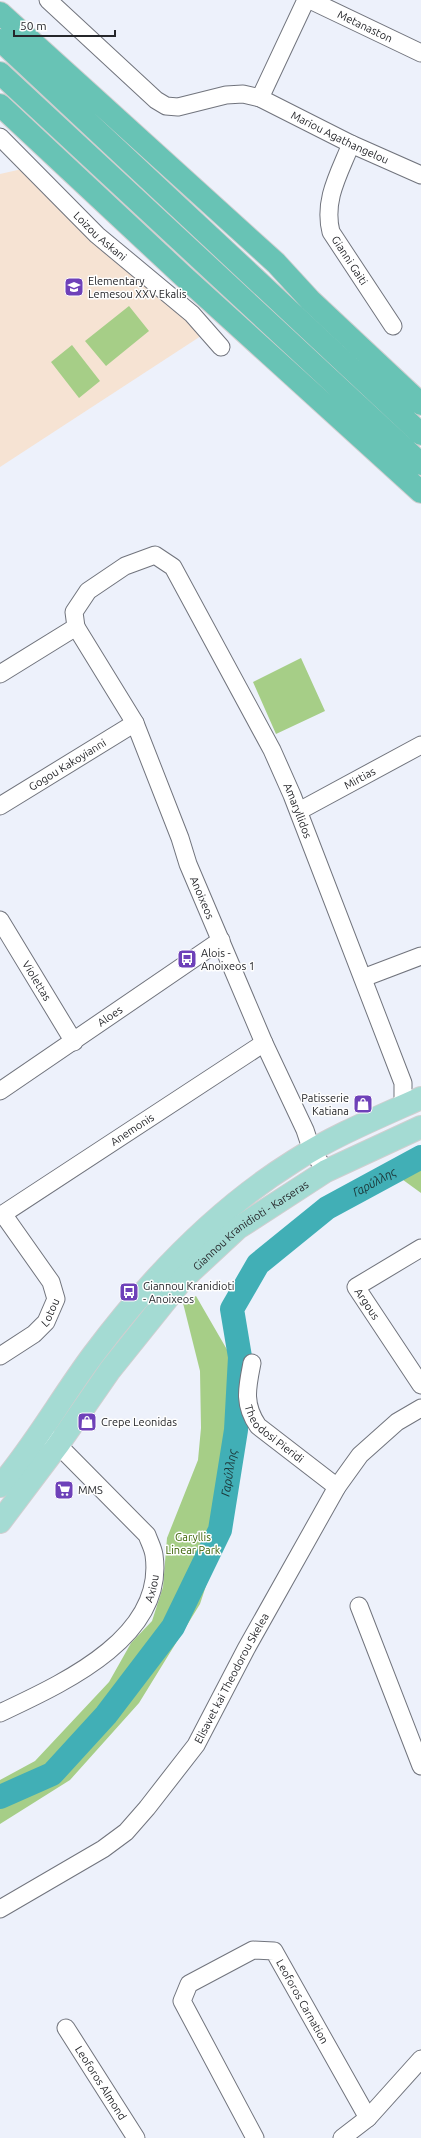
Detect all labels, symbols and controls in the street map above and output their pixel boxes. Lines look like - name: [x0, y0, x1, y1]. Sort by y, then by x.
- street label: Metanaston: [336, 8, 394, 44]
- scale bar: [14, 12, 115, 38]
- text: 50 m: [20, 19, 47, 32]
- street label: Mariou Agathangelou: [289, 109, 391, 166]
- street label: Loizou Askani: [71, 209, 129, 263]
- street label: Gianni Gaiti: [329, 234, 370, 287]
- place label: Elementary Lemesou XXV Ekalis: [88, 275, 187, 300]
- school or university icon: Elementary Lemesou XXV Ekalis: [63, 276, 85, 298]
- street label: Gogou Kakoyianni: [27, 736, 108, 793]
- street label: Mirtias: [342, 765, 378, 792]
- street label: Amaryllidos: [281, 781, 314, 840]
- street label: Anoixeos: [188, 875, 217, 921]
- place label: Alois - Anoixeos 1: [201, 947, 255, 972]
- bus stop icon: Alois - Anoixeos 1: [176, 948, 198, 970]
- street label: Violettas: [20, 959, 54, 1003]
- street label: Aloes: [95, 1003, 125, 1029]
- place label: Patisserie Katiana: [301, 1092, 349, 1117]
- shop icon: Patisserie Katiana: [352, 1093, 374, 1115]
- street label: Anemonis: [108, 1111, 156, 1148]
- water label: Γαρύλλης: [350, 1164, 399, 1199]
- street label: Giannou Kranidioti - Karseras: [190, 1178, 311, 1273]
- place label: Giannou Kranidioti - Anoixeos: [143, 1280, 234, 1305]
- bus stop icon: Giannou Kranidioti - Anoixeos: [118, 1281, 140, 1303]
- street label: Argous: [352, 1286, 382, 1322]
- street label: Lotou: [39, 1297, 61, 1329]
- street label: Theodosi Pieridi: [243, 1403, 306, 1465]
- shop icon: Crepe Leonidas: [76, 1411, 98, 1433]
- place label: Crepe Leonidas: [101, 1416, 177, 1428]
- water label: Γαρύλλης: [218, 1448, 240, 1497]
- supermarket icon: MMS: [53, 1479, 75, 1501]
- place label: MMS: [78, 1484, 103, 1496]
- park label: Garyllis Linear Park: [166, 1531, 221, 1556]
- street label: Axiou: [142, 1574, 161, 1604]
- street label: Elisavet kai Theodorou Skelea: [192, 1611, 271, 1746]
- street label: Leoforos Carnation: [274, 1957, 331, 2046]
- street label: Leoforos Almond: [73, 2044, 129, 2122]

